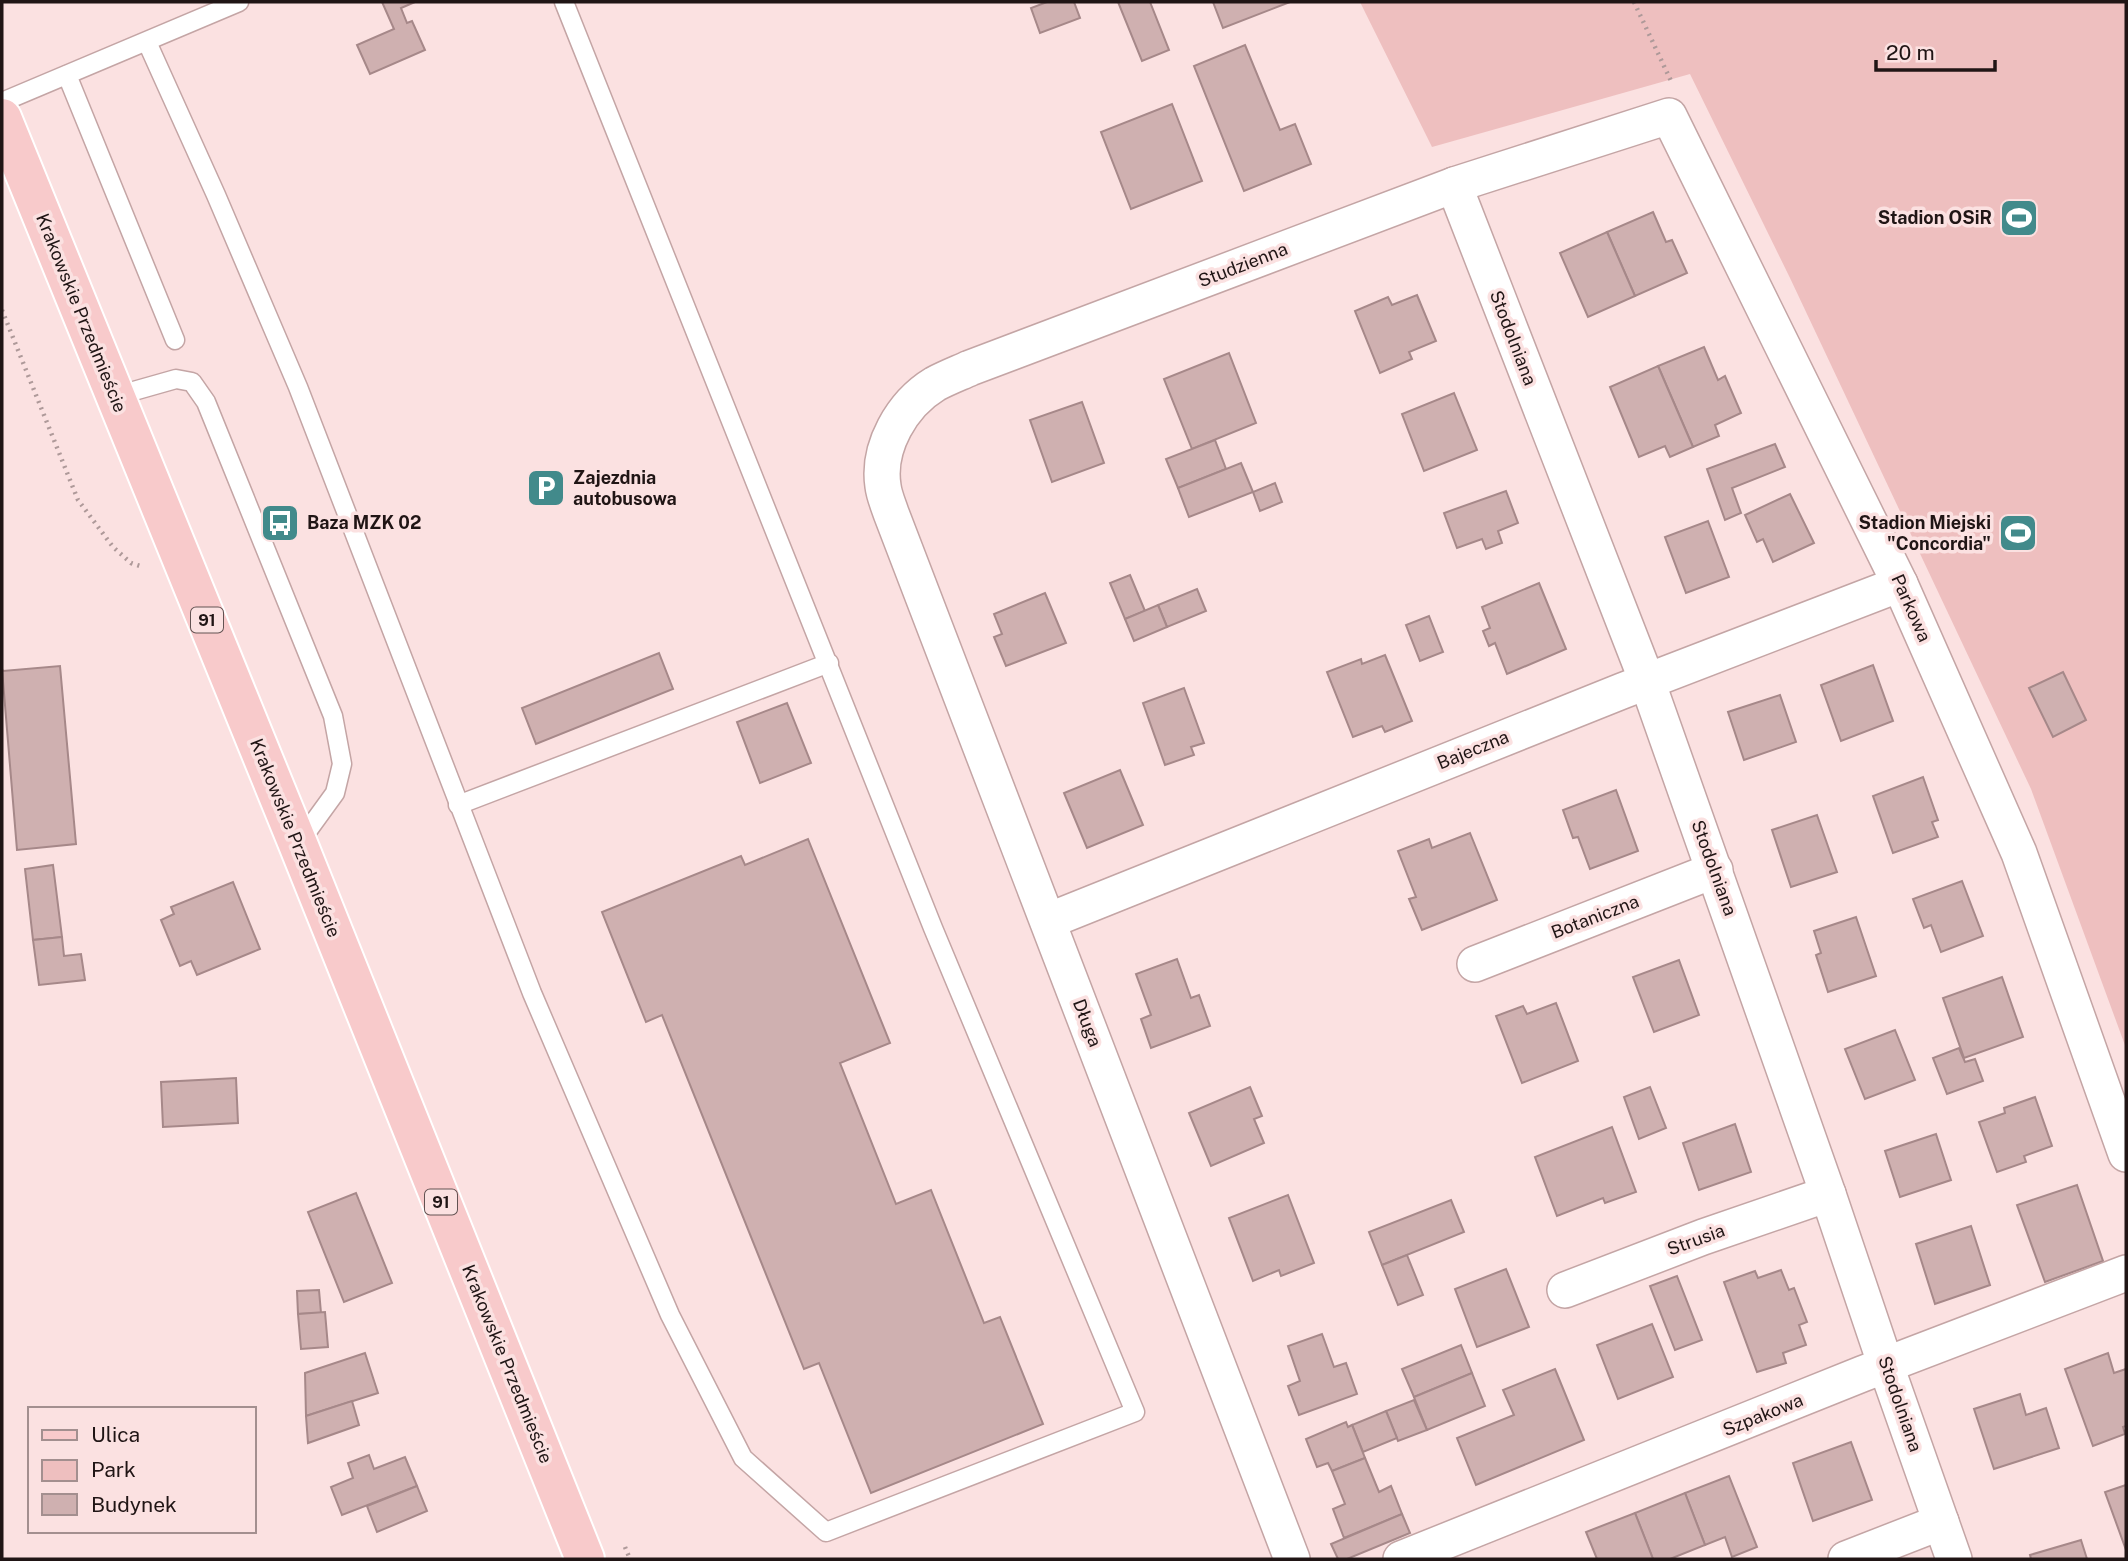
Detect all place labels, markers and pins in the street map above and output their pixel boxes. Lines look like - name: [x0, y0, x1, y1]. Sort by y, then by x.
- sports icon: Stadion OSiR: [1998, 197, 2040, 239]
- place label: Stadion OSiR: [1878, 207, 1992, 228]
- parking icon: Zajezdnia autobusowa: [525, 467, 567, 509]
- place label: Zajezdnia autobusowa: [573, 467, 677, 509]
- bus stop icon: Baza MZK 02: [259, 502, 301, 544]
- place label: Baza MZK 02: [307, 512, 421, 533]
- place label: Stadion Miejski "Concordia": [1859, 512, 1991, 554]
- sports icon: Stadion Miejski "Concordia": [1997, 512, 2039, 554]

